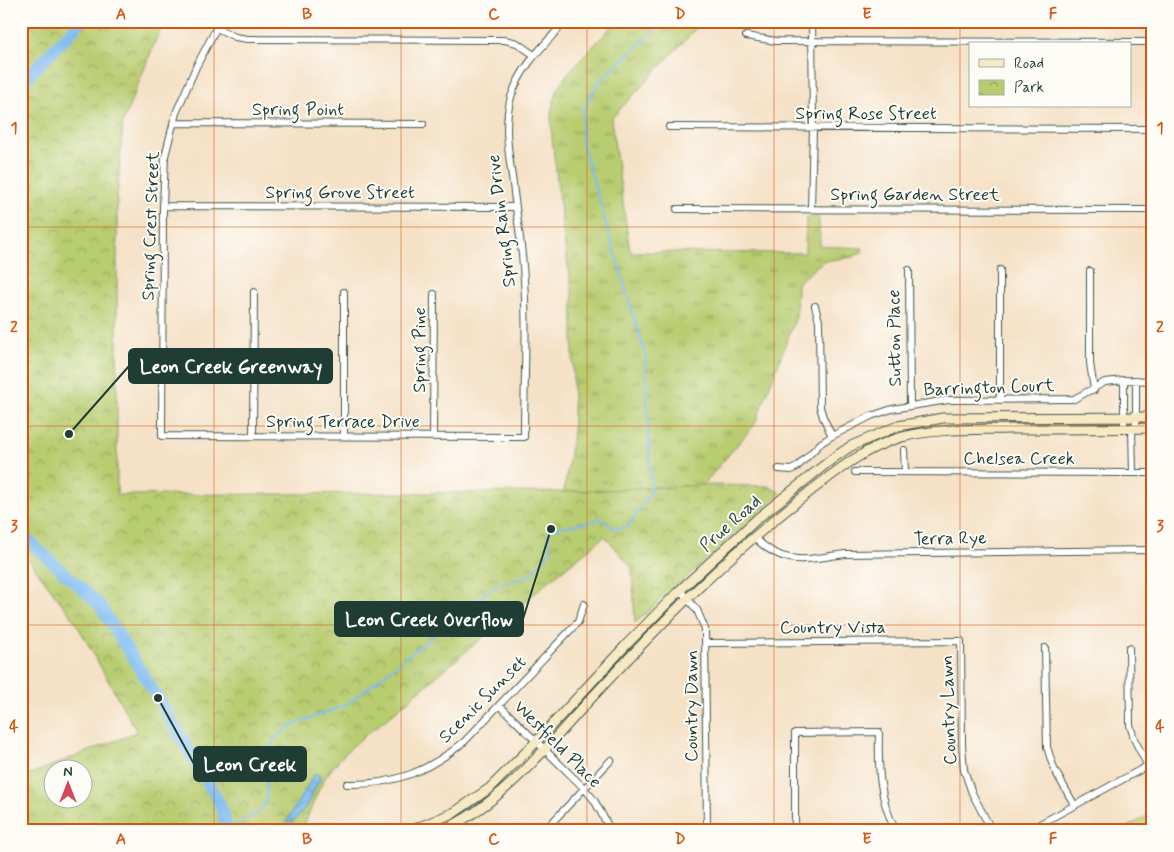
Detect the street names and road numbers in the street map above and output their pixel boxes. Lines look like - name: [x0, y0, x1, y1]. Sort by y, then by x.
- street label: Spring Point: [252, 98, 344, 124]
- street label: Spring Rose Street: [795, 102, 937, 128]
- street label: Spring Crest Street: [136, 151, 168, 301]
- street label: Spring Rain Drive: [482, 153, 524, 289]
- street label: Spring Grove Street: [265, 181, 415, 207]
- street label: Spring Garden Street: [830, 183, 1000, 209]
- street label: Sutton Place: [882, 289, 908, 387]
- street label: Spring Pine: [408, 307, 434, 393]
- street label: Barrington Court: [923, 374, 1055, 404]
- street label: Spring Terrace Drive: [266, 410, 420, 436]
- street label: Chelsea Creek: [963, 447, 1075, 471]
- street label: Prue Road: [695, 490, 767, 558]
- street label: Terra Rye: [913, 526, 987, 552]
- street label: Country Vista: [780, 616, 886, 640]
- street label: Country Dawn: [680, 650, 704, 762]
- street label: Scenic Sunset: [434, 651, 532, 749]
- street label: Country Lawn: [935, 655, 963, 765]
- street label: Westfield Place: [508, 696, 606, 794]

